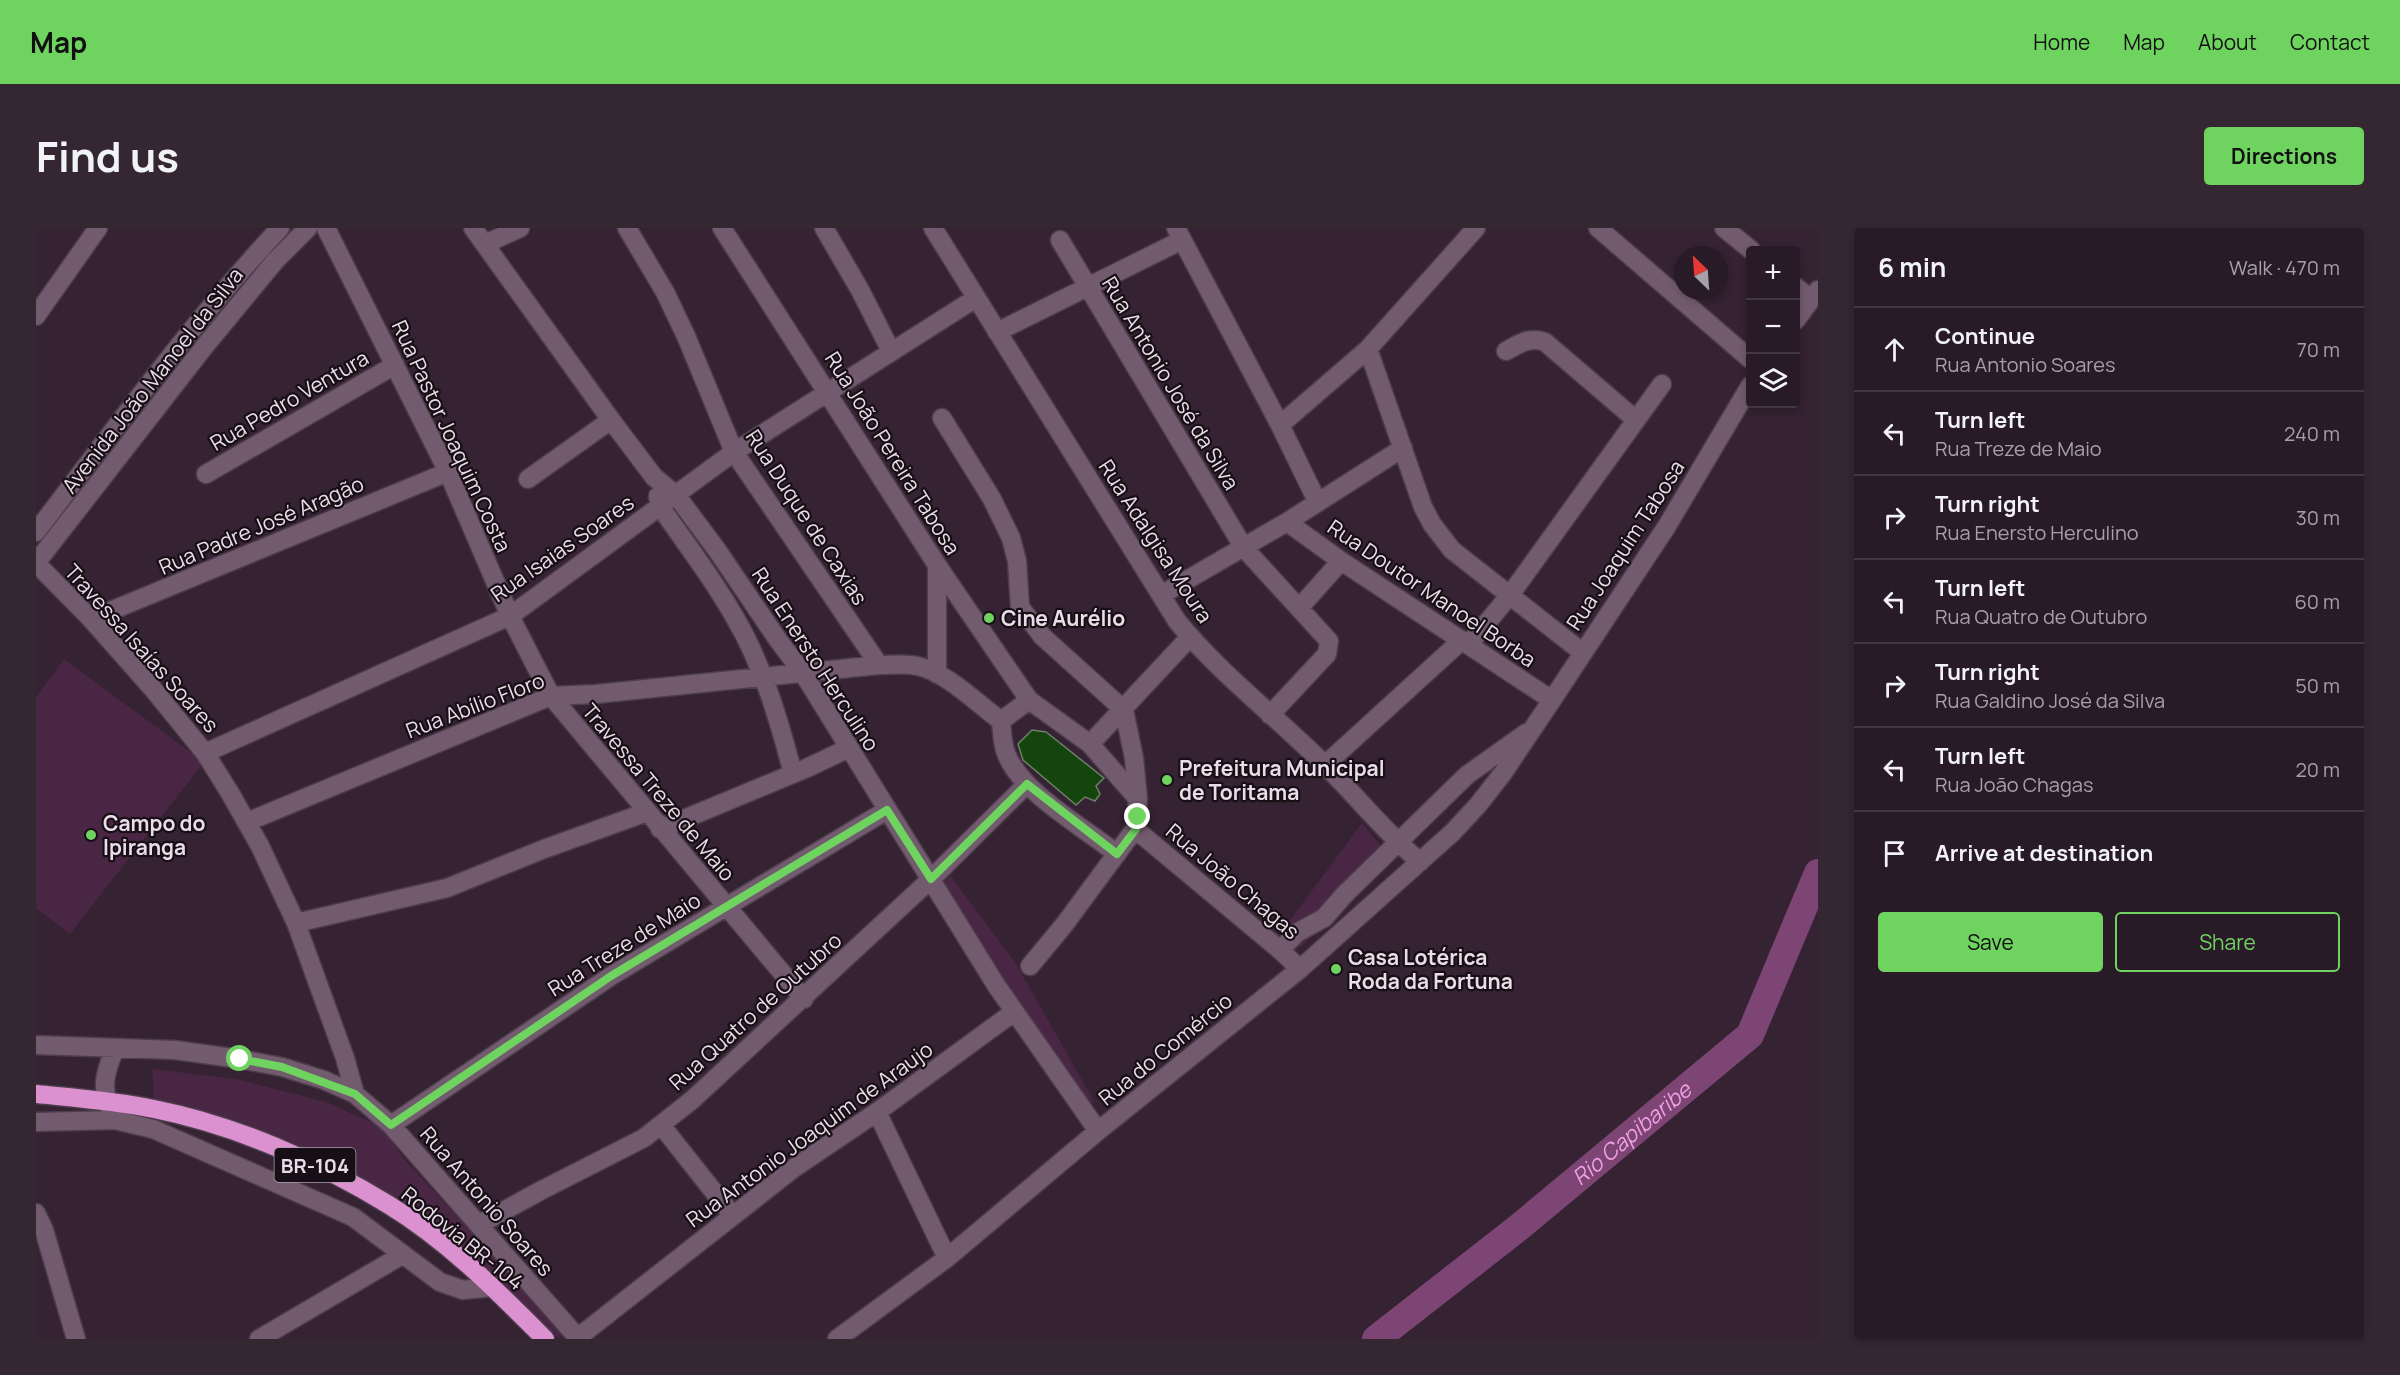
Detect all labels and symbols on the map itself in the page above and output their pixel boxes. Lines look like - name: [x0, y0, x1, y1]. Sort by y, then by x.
- north arrow: [1674, 246, 1728, 300]
- street label: Avenida João Manoel da Silva: [55, 261, 249, 499]
- street label: Rua Antonio José da Silva: [1096, 271, 1246, 495]
- street label: Rua Pastor Joaquim Costa: [386, 316, 518, 556]
- street label: Rua Pedro Ventura: [205, 343, 373, 457]
- street label: Rua João Pereira Tabosa: [819, 346, 967, 560]
- street label: Rua Duque de Caxias: [740, 424, 874, 610]
- street label: Rua Adalgisa Moura: [1093, 454, 1219, 628]
- street label: Rua Joaquim Tabosa: [1560, 455, 1690, 635]
- street label: Rua Padre José Aragão: [154, 469, 368, 581]
- street label: Rua Isaias Soares: [485, 488, 639, 608]
- street label: Rua Doutor Manoel Borba: [1323, 513, 1541, 673]
- street label: Travessa Isaías Soares: [59, 558, 225, 738]
- street label: Rua Enersto Herculino: [746, 562, 886, 756]
- place label: Cine Aurélio: [1001, 604, 1125, 632]
- marker: Cine Aurélio: [982, 611, 996, 625]
- street label: Rua Abílio Floro: [402, 666, 548, 744]
- street label: Travessa Treze de Maio: [576, 697, 742, 887]
- place label: Prefeitura Municipal de Toritama: [1179, 754, 1385, 806]
- marker: Prefeitura Municipal de Toritama: [1160, 773, 1174, 787]
- route end: [1124, 803, 1150, 829]
- place label: Campo do Ipiranga: [103, 809, 206, 861]
- street label: Rua João Chagas: [1160, 817, 1306, 945]
- marker: Campo do Ipiranga: [84, 828, 98, 842]
- street label: Rua Treze de Maio: [542, 886, 706, 1002]
- street label: Rua Quatro de Outubro: [663, 926, 847, 1096]
- place label: Casa Lotérica Roda da Fortuna: [1348, 943, 1513, 995]
- marker: Casa Lotérica Roda da Fortuna: [1329, 962, 1343, 976]
- street label: Rua do Comércio: [1092, 986, 1238, 1112]
- street label: Rua Antonio Joaquim de Araujo: [680, 1035, 938, 1233]
- route start: [226, 1045, 252, 1071]
- water label: Rio Capibaribe: [1566, 1074, 1699, 1192]
- street label: Rua Antonio Soares: [414, 1120, 560, 1282]
- road number: BR-104: [274, 1148, 356, 1182]
- street label: Rodovia BR-104: [396, 1180, 530, 1296]

